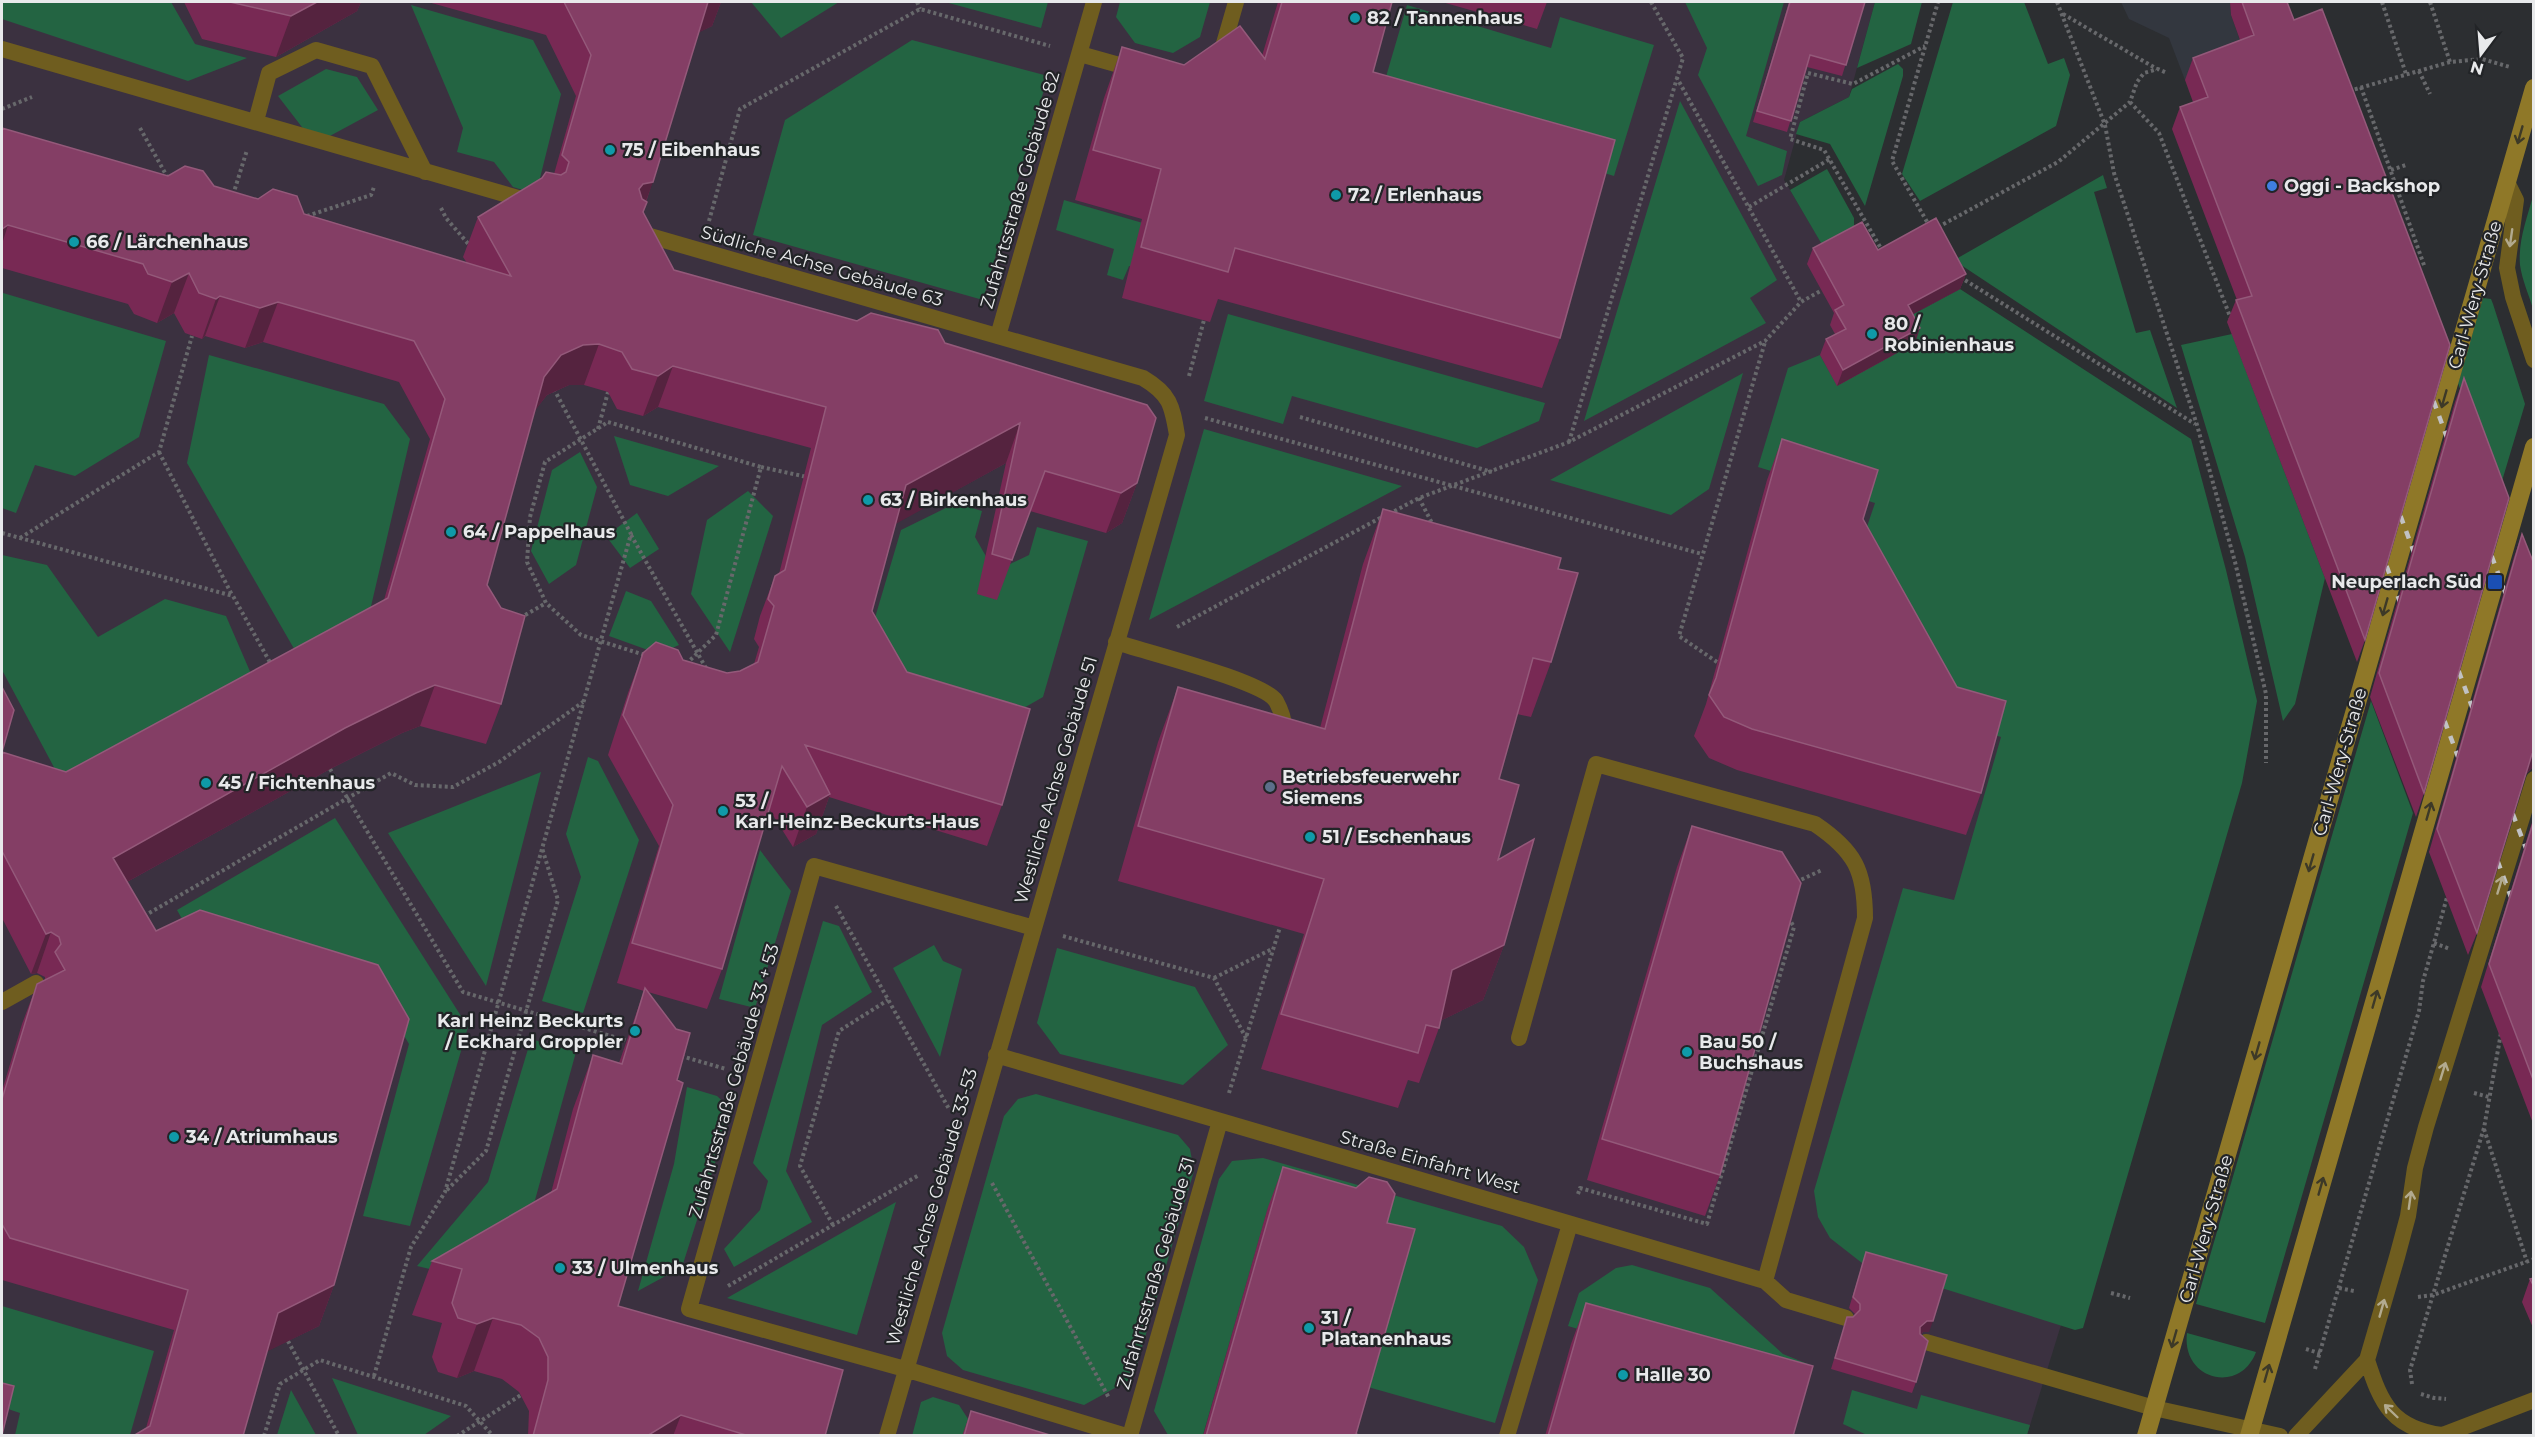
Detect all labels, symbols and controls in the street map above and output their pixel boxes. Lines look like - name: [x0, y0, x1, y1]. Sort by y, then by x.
- place label: 82 / Tannenhaus: [1367, 7, 1523, 29]
- marker: 82 / Tannenhaus: [1348, 11, 1362, 25]
- north arrow: [2451, 24, 2511, 84]
- text: N: [2468, 57, 2486, 79]
- street label: Zufahrtsstraße Gebäude 82: [976, 69, 1064, 311]
- one-way arrow: [2514, 125, 2525, 144]
- place label: 75 / Eibenhaus: [622, 139, 760, 161]
- marker: 75 / Eibenhaus: [603, 143, 617, 157]
- place label: Oggi - Backshop: [2284, 175, 2440, 197]
- marker: Oggi - Backshop: [2265, 179, 2279, 193]
- place label: 72 / Erlenhaus: [1348, 184, 1482, 206]
- marker: 72 / Erlenhaus: [1329, 188, 1343, 202]
- street label: Carl-Wery-Straße: [2443, 218, 2507, 372]
- street label: Südliche Achse Gebäude 63: [698, 221, 946, 311]
- one-way arrow: [2506, 228, 2517, 247]
- place label: 66 / Lärchenhaus: [86, 231, 249, 253]
- marker: 66 / Lärchenhaus: [67, 235, 81, 249]
- place label: 80 / Robinienhaus: [1884, 313, 2014, 356]
- marker: 80 / Robinienhaus: [1865, 327, 1879, 341]
- one-way arrow: [2438, 389, 2450, 408]
- place label: 63 / Birkenhaus: [880, 489, 1027, 511]
- marker: 63 / Birkenhaus: [861, 493, 875, 507]
- place label: 64 / Pappelhaus: [463, 521, 616, 543]
- marker: 64 / Pappelhaus: [444, 525, 458, 539]
- place label: Neuperlach Süd: [2331, 571, 2482, 593]
- marker: Neuperlach Süd: [2486, 573, 2504, 591]
- one-way arrow: [2379, 597, 2390, 616]
- street label: Westliche Achse Gebäude 51: [1010, 653, 1102, 907]
- street label: Carl-Wery-Straße: [2308, 685, 2372, 839]
- place label: Betriebsfeuerwehr Siemens: [1282, 766, 1460, 809]
- place label: 45 / Fichtenhaus: [218, 772, 376, 794]
- marker: 45 / Fichtenhaus: [199, 776, 213, 790]
- marker: Betriebsfeuerwehr Siemens: [1263, 780, 1277, 794]
- place label: 53 / Karl-Heinz-Beckurts-Haus: [735, 790, 980, 833]
- one-way arrow: [2423, 802, 2435, 821]
- marker: 53 / Karl-Heinz-Beckurts-Haus: [716, 804, 730, 818]
- place label: 51 / Eschenhaus: [1322, 826, 1471, 848]
- marker: 51 / Eschenhaus: [1303, 830, 1317, 844]
- one-way arrow: [2305, 853, 2316, 872]
- one-way arrow: [2496, 876, 2507, 895]
- street label: Zufahrtsstraße Gebäude 33 + 53: [684, 941, 784, 1221]
- one-way arrow: [2370, 989, 2381, 1008]
- place label: Karl Heinz Beckurts / Eckhard Groppler: [437, 1010, 623, 1053]
- marker: Karl Heinz Beckurts / Eckhard Groppler: [628, 1024, 642, 1038]
- place label: Bau 50 / Buchshaus: [1699, 1031, 1804, 1074]
- one-way arrow: [2251, 1041, 2262, 1060]
- marker: Bau 50 / Buchshaus: [1680, 1045, 1694, 1059]
- one-way arrow: [2438, 1062, 2449, 1081]
- street label: Westliche Achse Gebäude 33-53: [882, 1066, 982, 1348]
- place label: 34 / Atriumhaus: [185, 1126, 338, 1148]
- street label: Straße Einfahrt West: [1337, 1126, 1523, 1198]
- marker: 34 / Atriumhaus: [167, 1130, 181, 1144]
- street label: Carl-Wery-Straße: [2174, 1152, 2238, 1306]
- street label: Zufahrtsstraße Gebäude 31: [1112, 1154, 1200, 1392]
- one-way arrow: [2316, 1177, 2327, 1196]
- one-way arrow: [2404, 1190, 2415, 1210]
- place label: 33 / Ulmenhaus: [571, 1257, 719, 1279]
- marker: 33 / Ulmenhaus: [553, 1261, 567, 1275]
- one-way arrow: [2377, 1299, 2388, 1318]
- place label: 31 / Platanenhaus: [1320, 1307, 1452, 1350]
- marker: 31 / Platanenhaus: [1302, 1321, 1316, 1335]
- one-way arrow: [2168, 1329, 2179, 1348]
- place label: Halle 30: [1635, 1364, 1711, 1386]
- one-way arrow: [2262, 1364, 2273, 1383]
- marker: Halle 30: [1616, 1368, 1630, 1382]
- one-way arrow: [2384, 1404, 2399, 1418]

